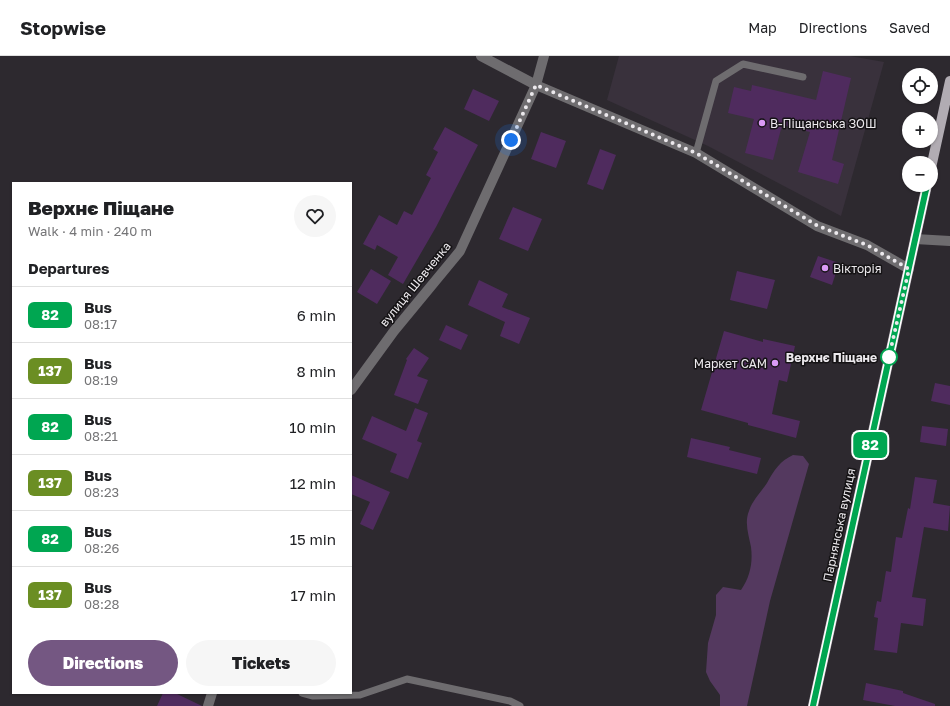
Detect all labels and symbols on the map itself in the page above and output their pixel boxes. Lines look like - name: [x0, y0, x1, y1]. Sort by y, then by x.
- place label: В-Піщанська ЗОШ: [770, 116, 877, 131]
- marker: В-Піщанська ЗОШ: [757, 118, 767, 128]
- your location: [501, 130, 521, 150]
- street label: вулиця Шевченка: [376, 239, 454, 329]
- place label: Вікторія: [833, 261, 882, 276]
- marker: Вікторія: [820, 263, 830, 273]
- marker: Верхнє Піщане: [880, 348, 898, 366]
- place label: Верхнє Піщане: [786, 350, 877, 365]
- place label: Маркет САМ: [694, 356, 767, 371]
- marker: Маркет САМ: [770, 358, 780, 368]
- line badge: 82: [852, 432, 888, 458]
- street label: Парнянська вулиця: [820, 467, 858, 583]

